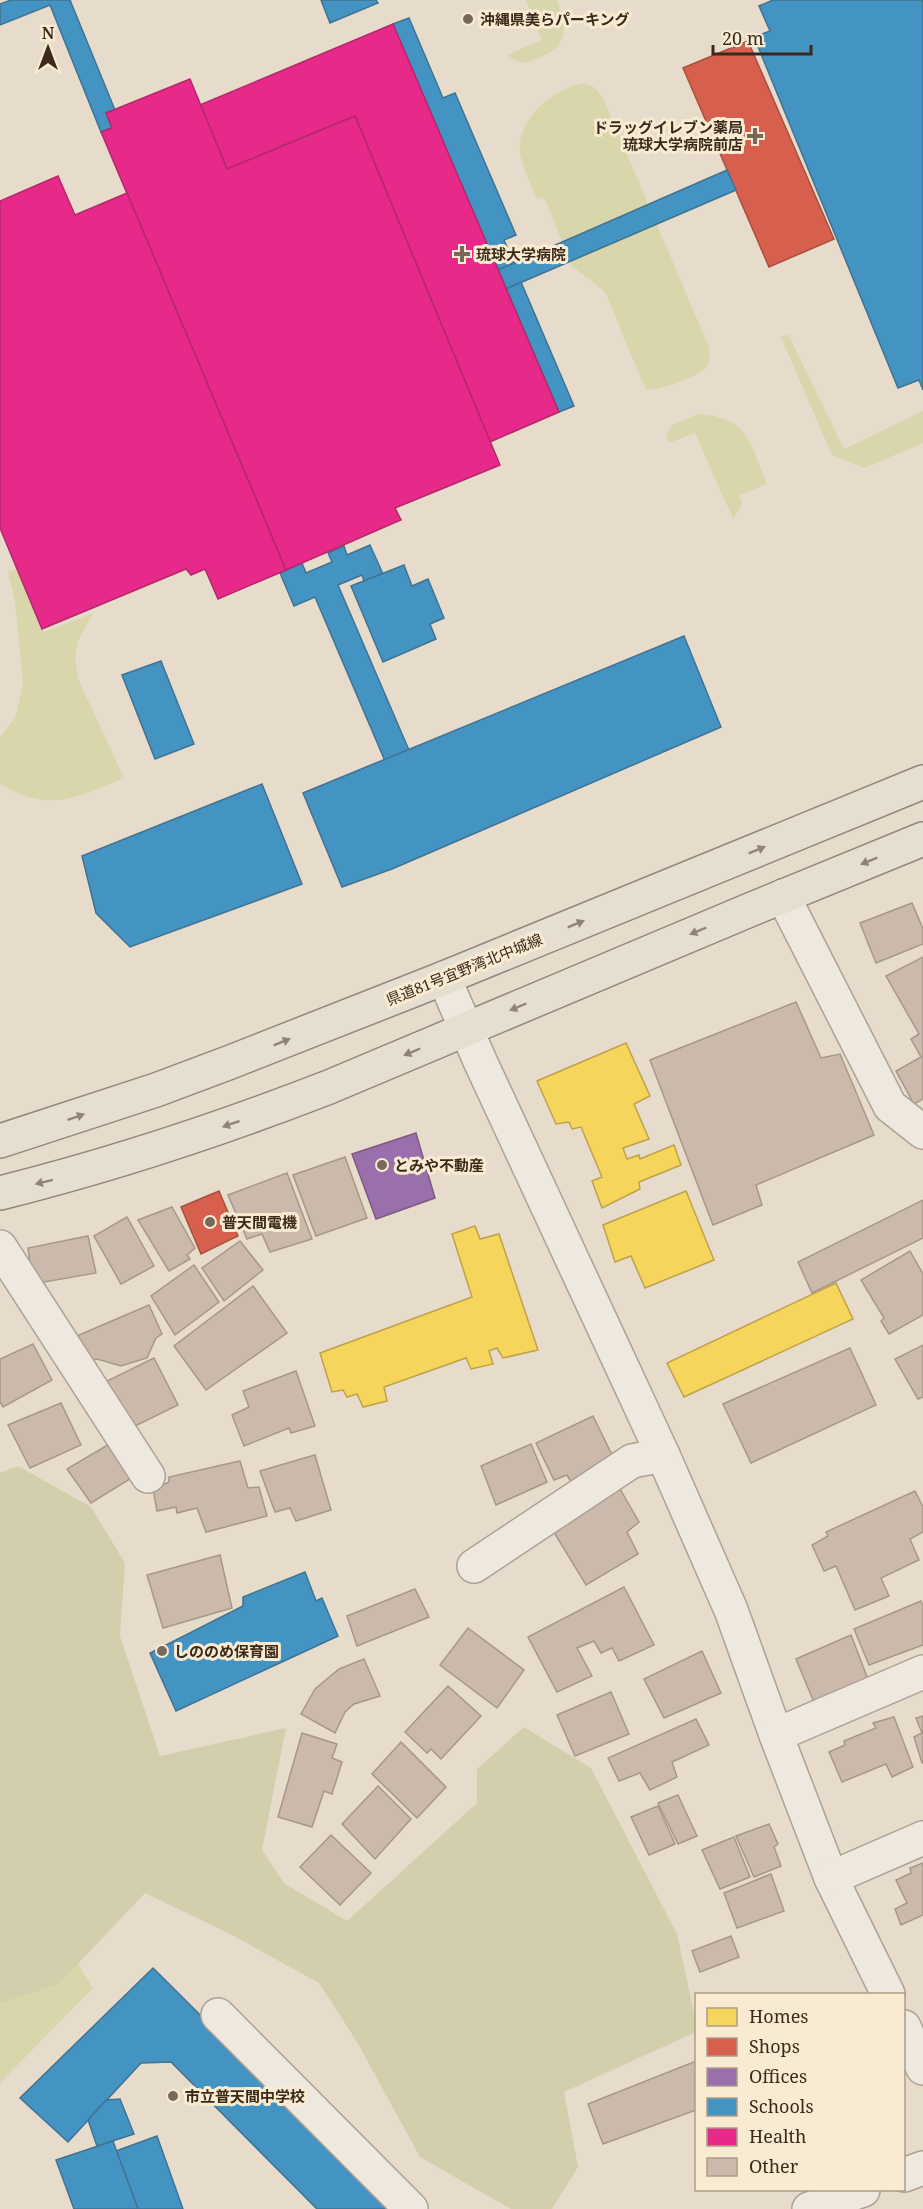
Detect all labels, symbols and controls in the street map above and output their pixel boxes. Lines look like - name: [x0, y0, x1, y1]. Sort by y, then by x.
- place label: 沖縄県美らパーキング: [480, 9, 630, 29]
- marker: 沖縄県美らパーキング: [461, 12, 475, 26]
- north arrow: [18, 18, 78, 78]
- scale bar: [713, 18, 810, 56]
- text: N: [42, 22, 55, 44]
- text: 20 m: [722, 26, 764, 50]
- place label: ドラッグイレブン薬局 琉球大学病院前店: [593, 117, 743, 154]
- marker: ドラッグイレブン薬局 琉球大学病院前店: [748, 129, 762, 143]
- place label: 琉球大学病院: [476, 244, 566, 264]
- marker: 琉球大学病院: [453, 245, 471, 263]
- one-way arrow: [748, 845, 766, 855]
- one-way arrow: [860, 857, 878, 866]
- one-way arrow: [568, 919, 586, 929]
- one-way arrow: [689, 927, 707, 937]
- street label: 県道81号宜野湾北中城線: [383, 928, 545, 1010]
- one-way arrow: [509, 1003, 527, 1012]
- one-way arrow: [273, 1036, 291, 1046]
- one-way arrow: [402, 1047, 420, 1057]
- one-way arrow: [67, 1112, 85, 1121]
- one-way arrow: [221, 1120, 239, 1130]
- place label: とみや不動産: [394, 1155, 484, 1175]
- marker: とみや不動産: [375, 1158, 389, 1172]
- one-way arrow: [35, 1177, 53, 1187]
- place label: 普天間電機: [222, 1212, 297, 1232]
- marker: 普天間電機: [203, 1215, 217, 1229]
- place label: しののめ保育園: [174, 1641, 279, 1661]
- marker: しののめ保育園: [155, 1644, 169, 1658]
- legend: [695, 1993, 905, 2191]
- text: Homes: [749, 2004, 808, 2028]
- text: Shops: [749, 2034, 800, 2058]
- text: Offices: [749, 2064, 807, 2088]
- place label: 市立普天間中学校: [185, 2086, 305, 2106]
- marker: 市立普天間中学校: [166, 2089, 180, 2103]
- text: Schools: [749, 2094, 814, 2118]
- text: Health: [749, 2124, 806, 2148]
- text: Other: [749, 2154, 799, 2178]

